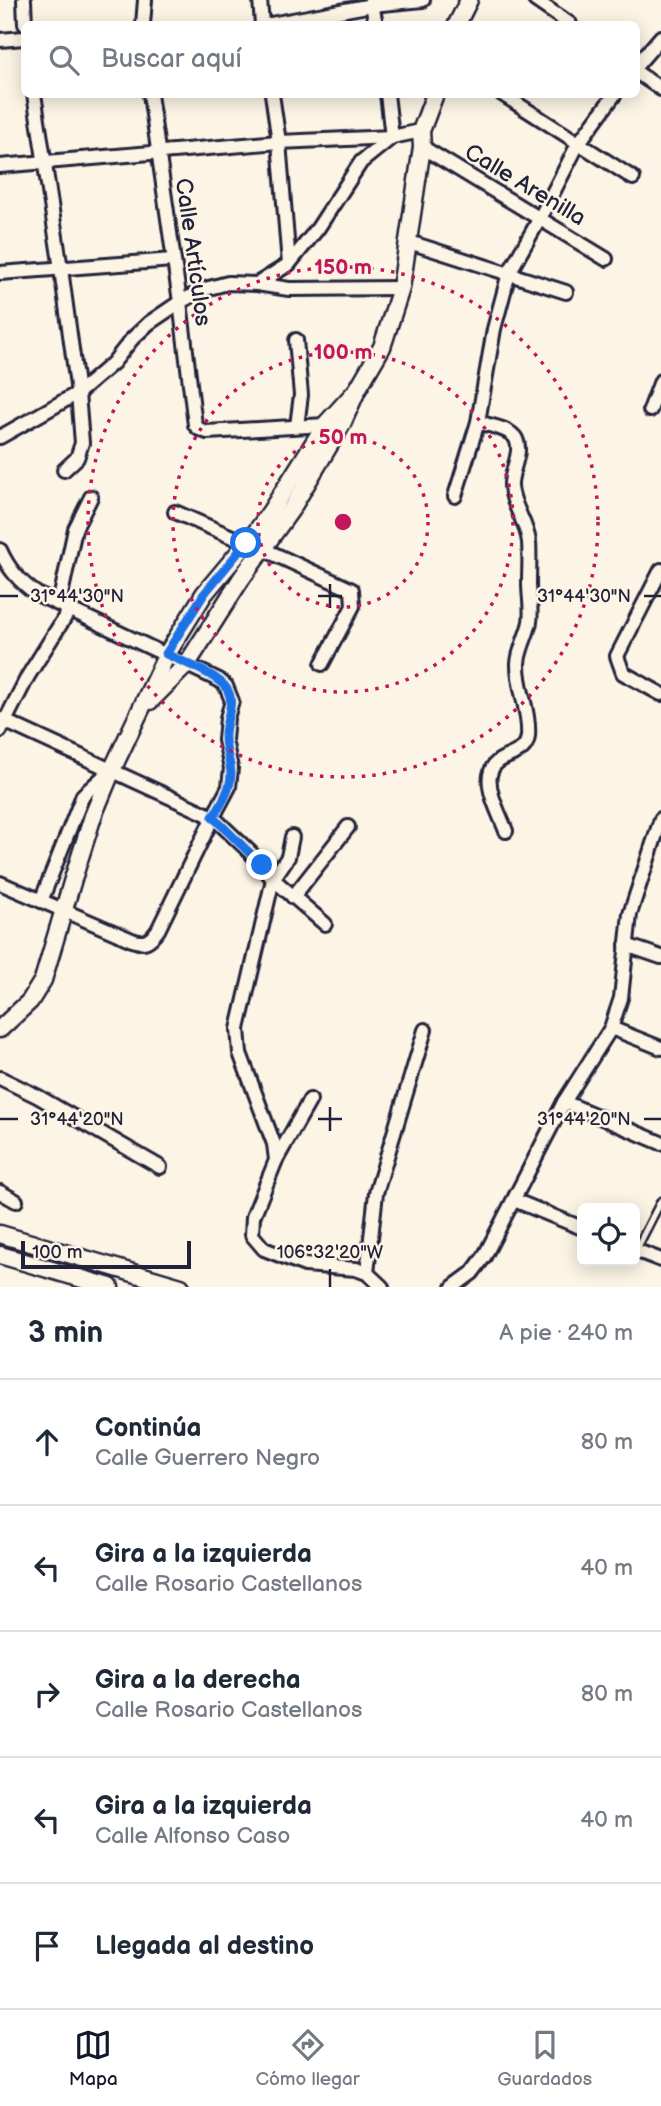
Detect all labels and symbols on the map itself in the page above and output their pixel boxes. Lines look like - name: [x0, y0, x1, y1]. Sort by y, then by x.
- street label: Calle Arenilla: [459, 138, 591, 232]
- street label: Calle Artículos: [169, 176, 217, 328]
- text: 150 m: [314, 255, 372, 280]
- text: 100 m: [314, 340, 372, 365]
- text: 50 m: [319, 425, 367, 450]
- centre of rings: [331, 510, 355, 534]
- route start: [230, 527, 261, 558]
- text: 31°44'30"N: [30, 586, 124, 607]
- text: 31°44'30"N: [537, 586, 631, 607]
- route end: [246, 849, 277, 880]
- text: 31°44'20"N: [30, 1109, 124, 1130]
- text: 31°44'20"N: [537, 1109, 631, 1130]
- scale bar: [21, 1238, 191, 1270]
- text: 106°32'20"W: [277, 1242, 384, 1263]

